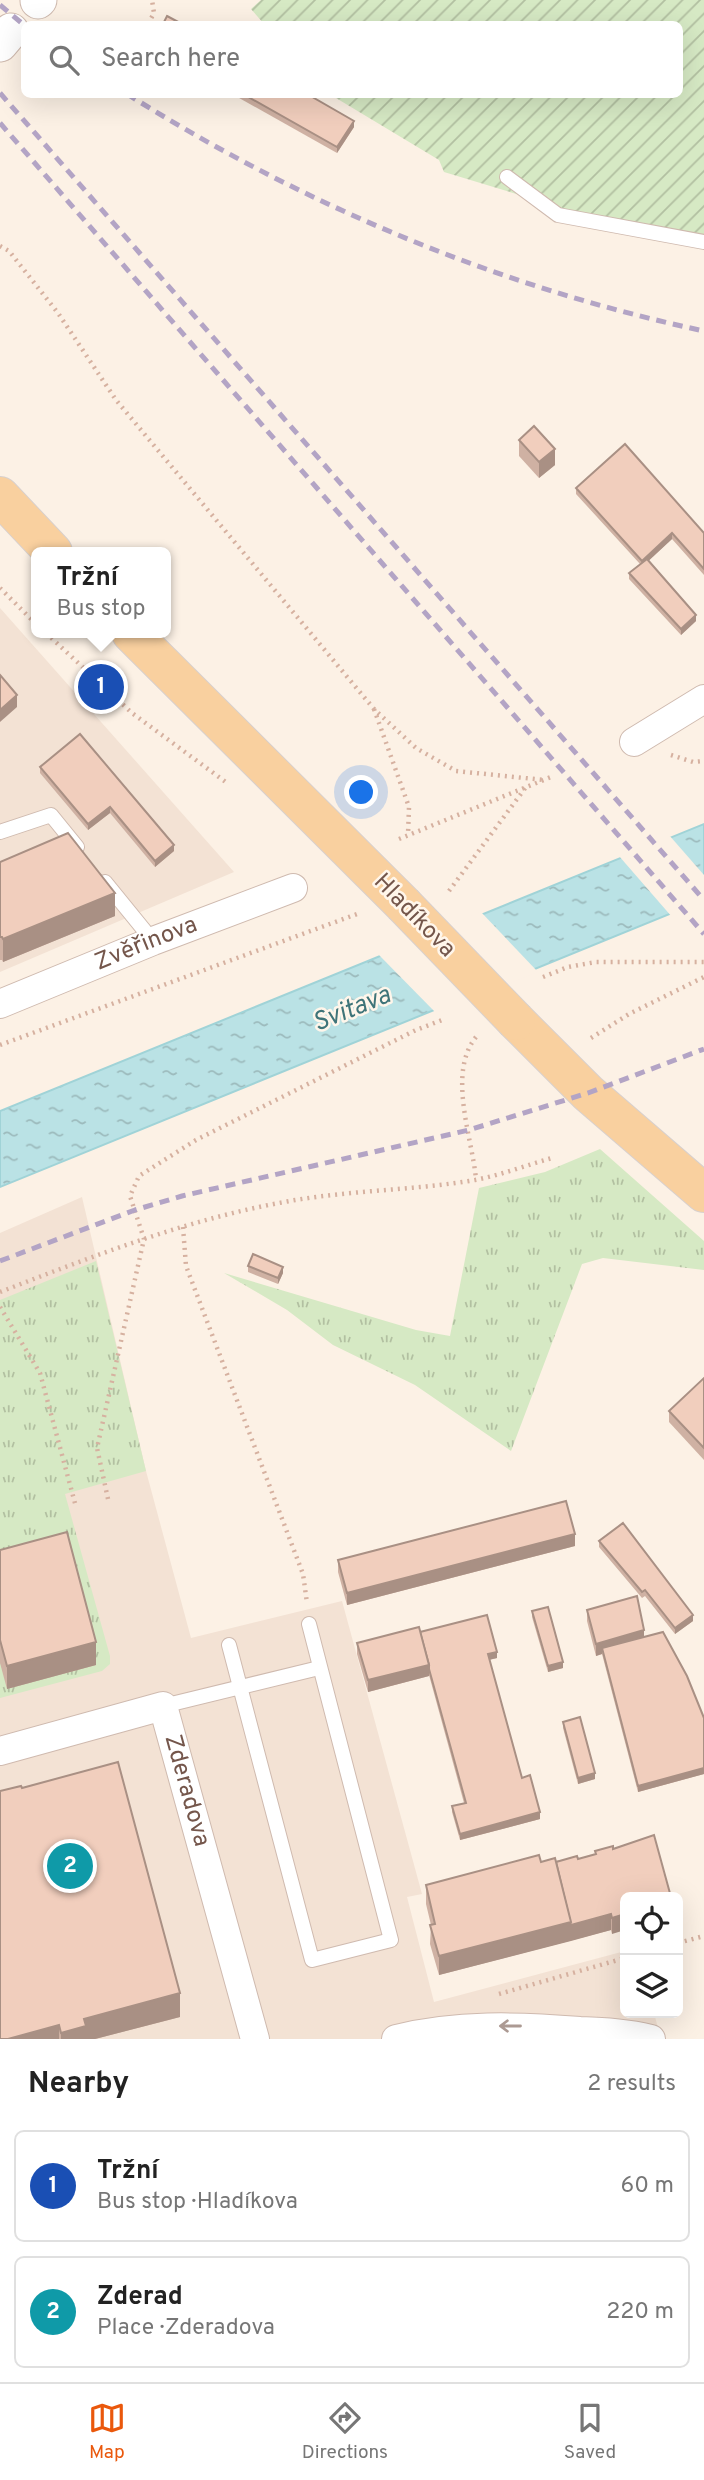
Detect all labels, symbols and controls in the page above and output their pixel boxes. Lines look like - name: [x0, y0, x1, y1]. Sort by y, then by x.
- search box: [21, 21, 683, 98]
- icon: search: [45, 41, 83, 79]
- text: Search here: [101, 43, 240, 76]
- popup: [31, 547, 171, 638]
- text: Tržní: [57, 562, 118, 595]
- text: Bus stop: [57, 595, 145, 624]
- pin: 1: [78, 661, 124, 713]
- your location: [344, 775, 378, 809]
- street label: Hladíkova: [367, 868, 461, 964]
- street label: Zvěřinova: [90, 910, 202, 978]
- water label: Svitava: [308, 979, 396, 1041]
- street label: Zderadova: [157, 1731, 216, 1850]
- pin: 2: [47, 1840, 93, 1892]
- map controls: [620, 1892, 683, 2018]
- button: locate: [620, 1892, 683, 1955]
- button: layers: [620, 1955, 683, 2018]
- one-way arrow: [499, 2019, 522, 2033]
- text: Nearby: [28, 2066, 129, 2103]
- text: 2 results: [587, 2070, 676, 2099]
- text: Tržní: [97, 2155, 159, 2188]
- text: 1: [48, 2172, 58, 2201]
- text: 60 m: [621, 2172, 674, 2201]
- text: Bus stop · Hladíkova: [97, 2188, 298, 2217]
- text: Zderad: [97, 2281, 183, 2314]
- text: 2: [46, 2298, 60, 2327]
- text: 220 m: [606, 2298, 674, 2327]
- text: Place · Zderadova: [97, 2314, 275, 2343]
- tab: Map: [88, 2399, 126, 2465]
- tab: Directions: [302, 2399, 388, 2465]
- tab: Saved: [564, 2399, 616, 2465]

